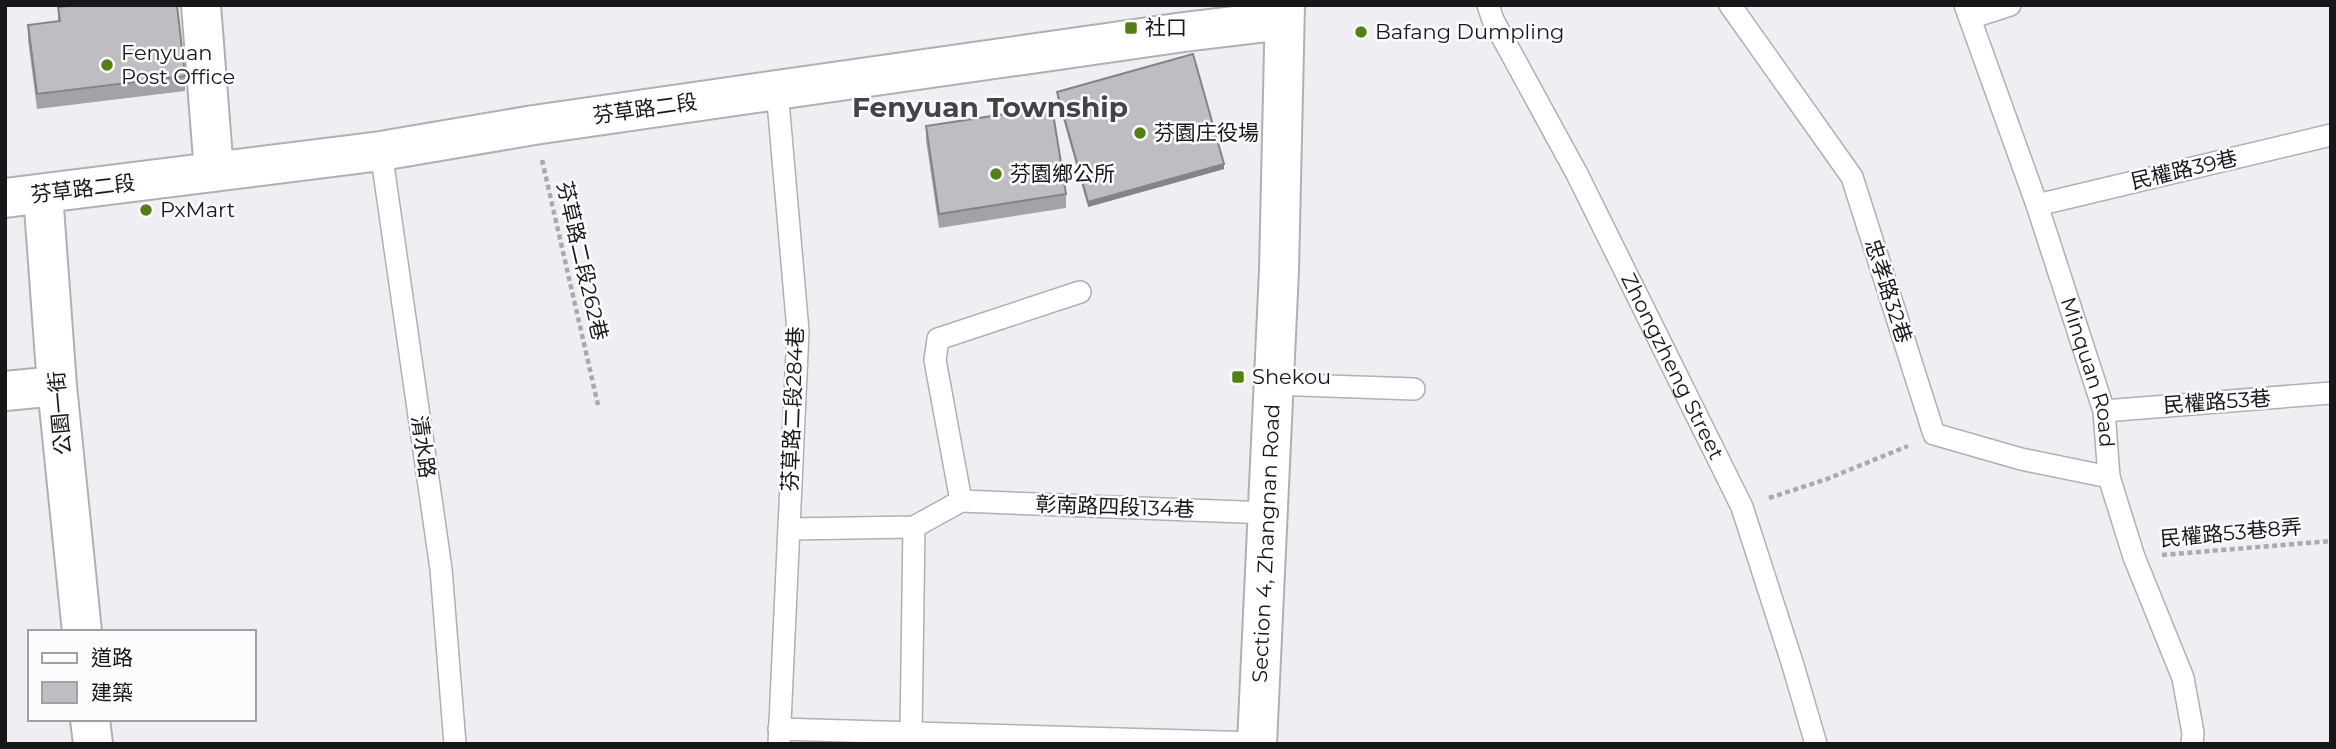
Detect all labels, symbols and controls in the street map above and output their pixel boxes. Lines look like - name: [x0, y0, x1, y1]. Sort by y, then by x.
- place label: 社口: [1145, 15, 1187, 40]
- place label: Bafang Dumpling: [1375, 19, 1564, 44]
- marker: 社口: [1123, 20, 1139, 36]
- marker: Bafang Dumpling: [1353, 24, 1369, 40]
- place label: Fenyuan Post Office: [121, 40, 235, 89]
- marker: Fenyuan Post Office: [99, 57, 115, 73]
- street label: 芬草路二段: [591, 89, 699, 128]
- district label: Fenyuan Township: [852, 90, 1128, 124]
- place label: 芬園庄役場: [1154, 120, 1259, 145]
- marker: 芬園庄役場: [1132, 125, 1148, 141]
- street label: 民權路39巷: [2128, 145, 2240, 194]
- place label: 芬園鄉公所: [1010, 161, 1115, 186]
- marker: 芬園鄉公所: [988, 166, 1004, 182]
- street label: 芬草路二段: [29, 170, 137, 207]
- street label: 芬草路二段262巷: [552, 179, 613, 343]
- place label: PxMart: [160, 197, 235, 222]
- marker: PxMart: [138, 202, 154, 218]
- street label: 忠孝路32巷: [1860, 236, 1917, 346]
- street label: Zhongzheng Street: [1616, 269, 1729, 464]
- street label: Minquan Road: [2056, 294, 2120, 448]
- street label: 芬草路二段284巷: [777, 326, 808, 492]
- place label: Shekou: [1252, 364, 1331, 389]
- marker: Shekou: [1230, 369, 1246, 385]
- street label: 公園一街: [43, 370, 76, 456]
- street label: 民權路53巷: [2162, 385, 2272, 418]
- street label: Section 4, Zhangnan Road: [1247, 403, 1285, 683]
- street label: 清水路: [407, 414, 440, 480]
- street label: 彰南路四段134巷: [1035, 491, 1195, 522]
- street label: 民權路53巷8弄: [2159, 514, 2303, 551]
- legend: [28, 630, 256, 721]
- text: 道路: [91, 645, 133, 670]
- text: 建築: [91, 680, 133, 705]

